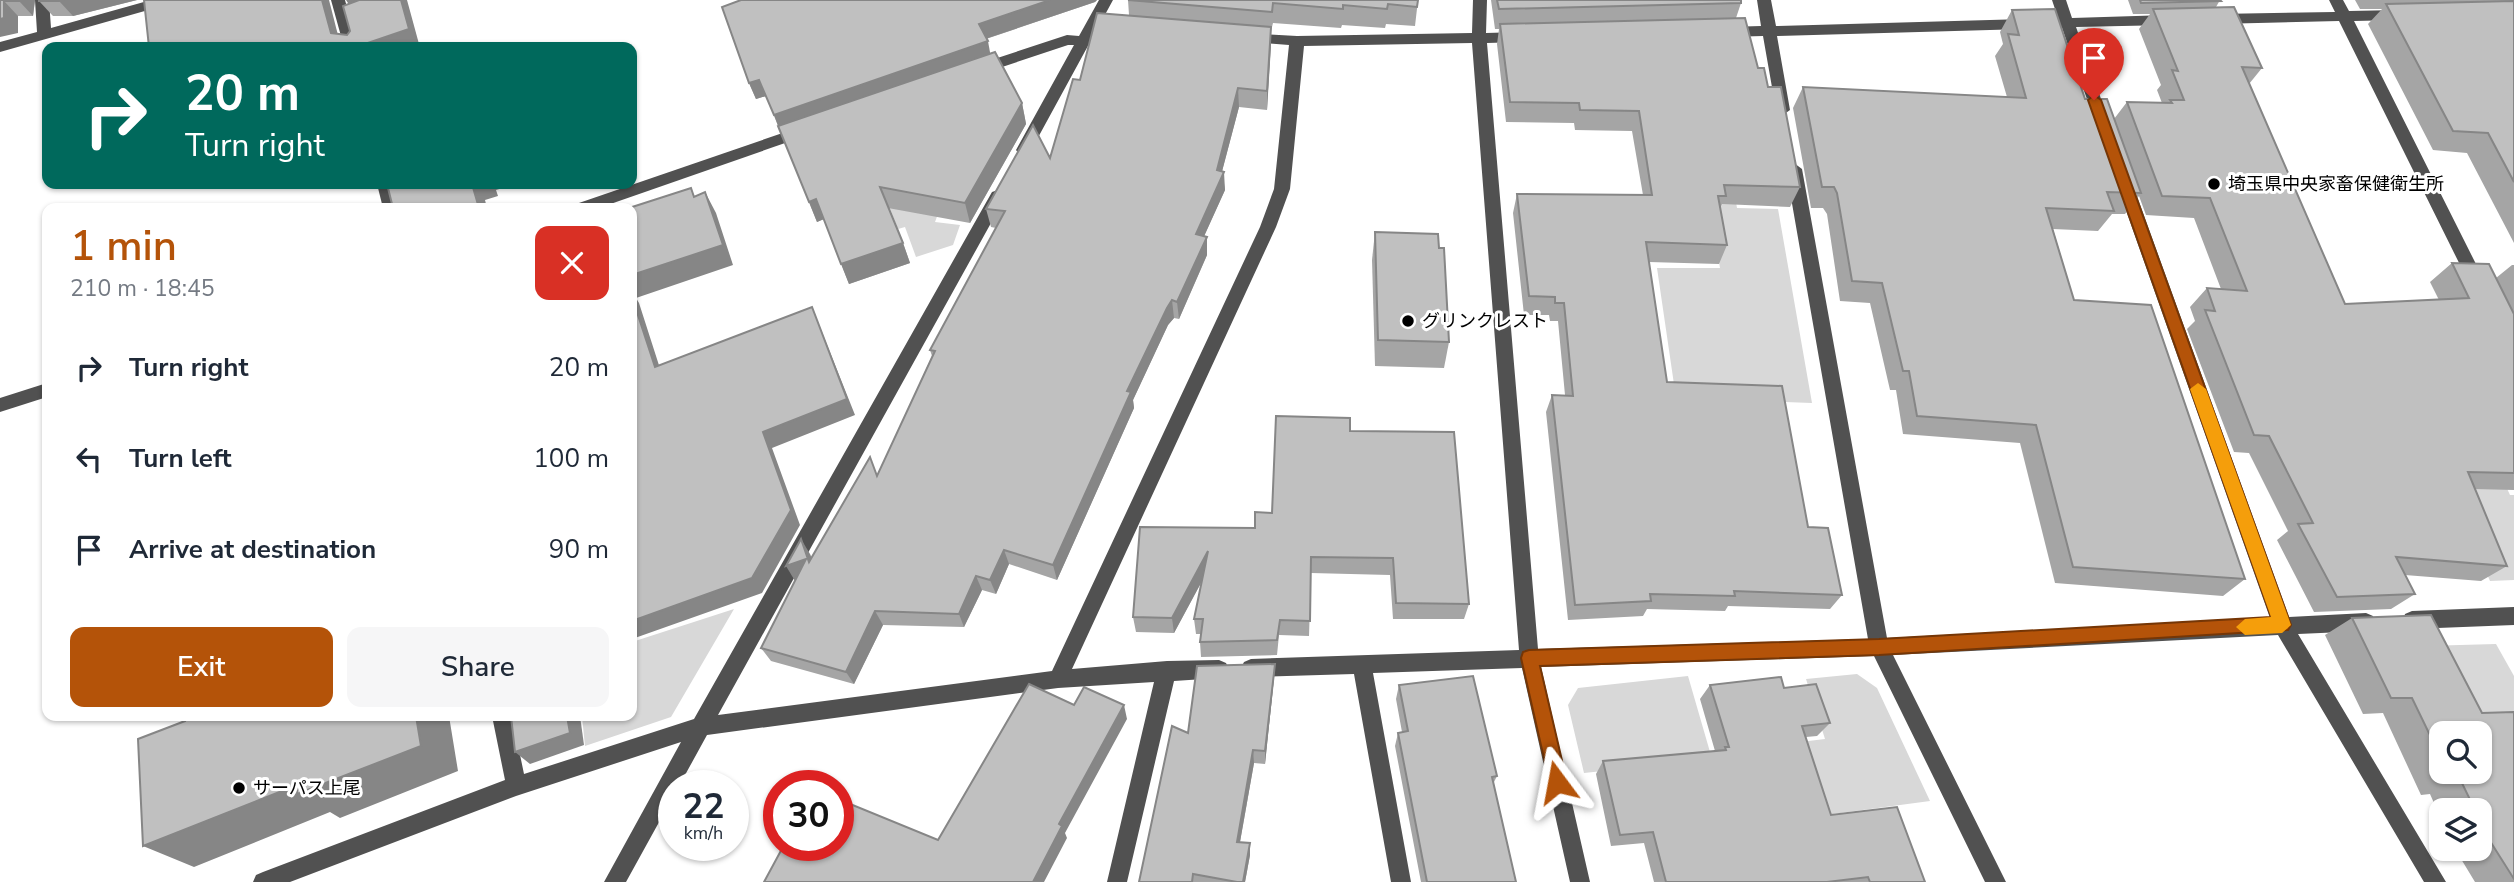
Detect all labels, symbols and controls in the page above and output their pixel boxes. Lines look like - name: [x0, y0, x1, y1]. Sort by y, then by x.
- pin: [2064, 28, 2124, 100]
- icon: arrive: [2075, 39, 2113, 77]
- text: 20 m: [185, 60, 300, 127]
- icon: right: [70, 70, 161, 161]
- text: Turn right: [185, 124, 325, 167]
- place label: 埼玉県中央家畜保健衛生所: [2228, 172, 2444, 196]
- marker: 埼玉県中央家畜保健衛生所: [2206, 176, 2222, 192]
- text: 1 min: [70, 218, 177, 275]
- button: close: [535, 226, 609, 300]
- text: 210 m · 18:45: [70, 273, 215, 304]
- place label: グリンクレスト: [1422, 309, 1548, 333]
- marker: グリンクレスト: [1400, 313, 1416, 329]
- icon: right: [70, 349, 108, 387]
- text: Turn right: [129, 350, 248, 385]
- text: 20 m: [549, 350, 609, 385]
- icon: left: [70, 440, 108, 478]
- text: Turn left: [129, 441, 232, 476]
- text: 100 m: [533, 441, 609, 476]
- icon: arrive: [70, 531, 108, 569]
- text: Arrive at destination: [129, 532, 376, 567]
- text: 90 m: [549, 532, 609, 567]
- button: Exit: [70, 627, 333, 707]
- button: Share: [347, 627, 609, 707]
- map controls: [2429, 721, 2492, 861]
- button: search: [2429, 721, 2492, 784]
- position arrow: [1520, 745, 1594, 819]
- speed limit sign: 30: [763, 770, 854, 861]
- place label: サーパス上尾: [253, 776, 361, 800]
- marker: サーパス上尾: [231, 780, 247, 796]
- text: 22: [682, 783, 725, 830]
- button: layers: [2429, 798, 2492, 861]
- text: km/h: [684, 821, 723, 845]

